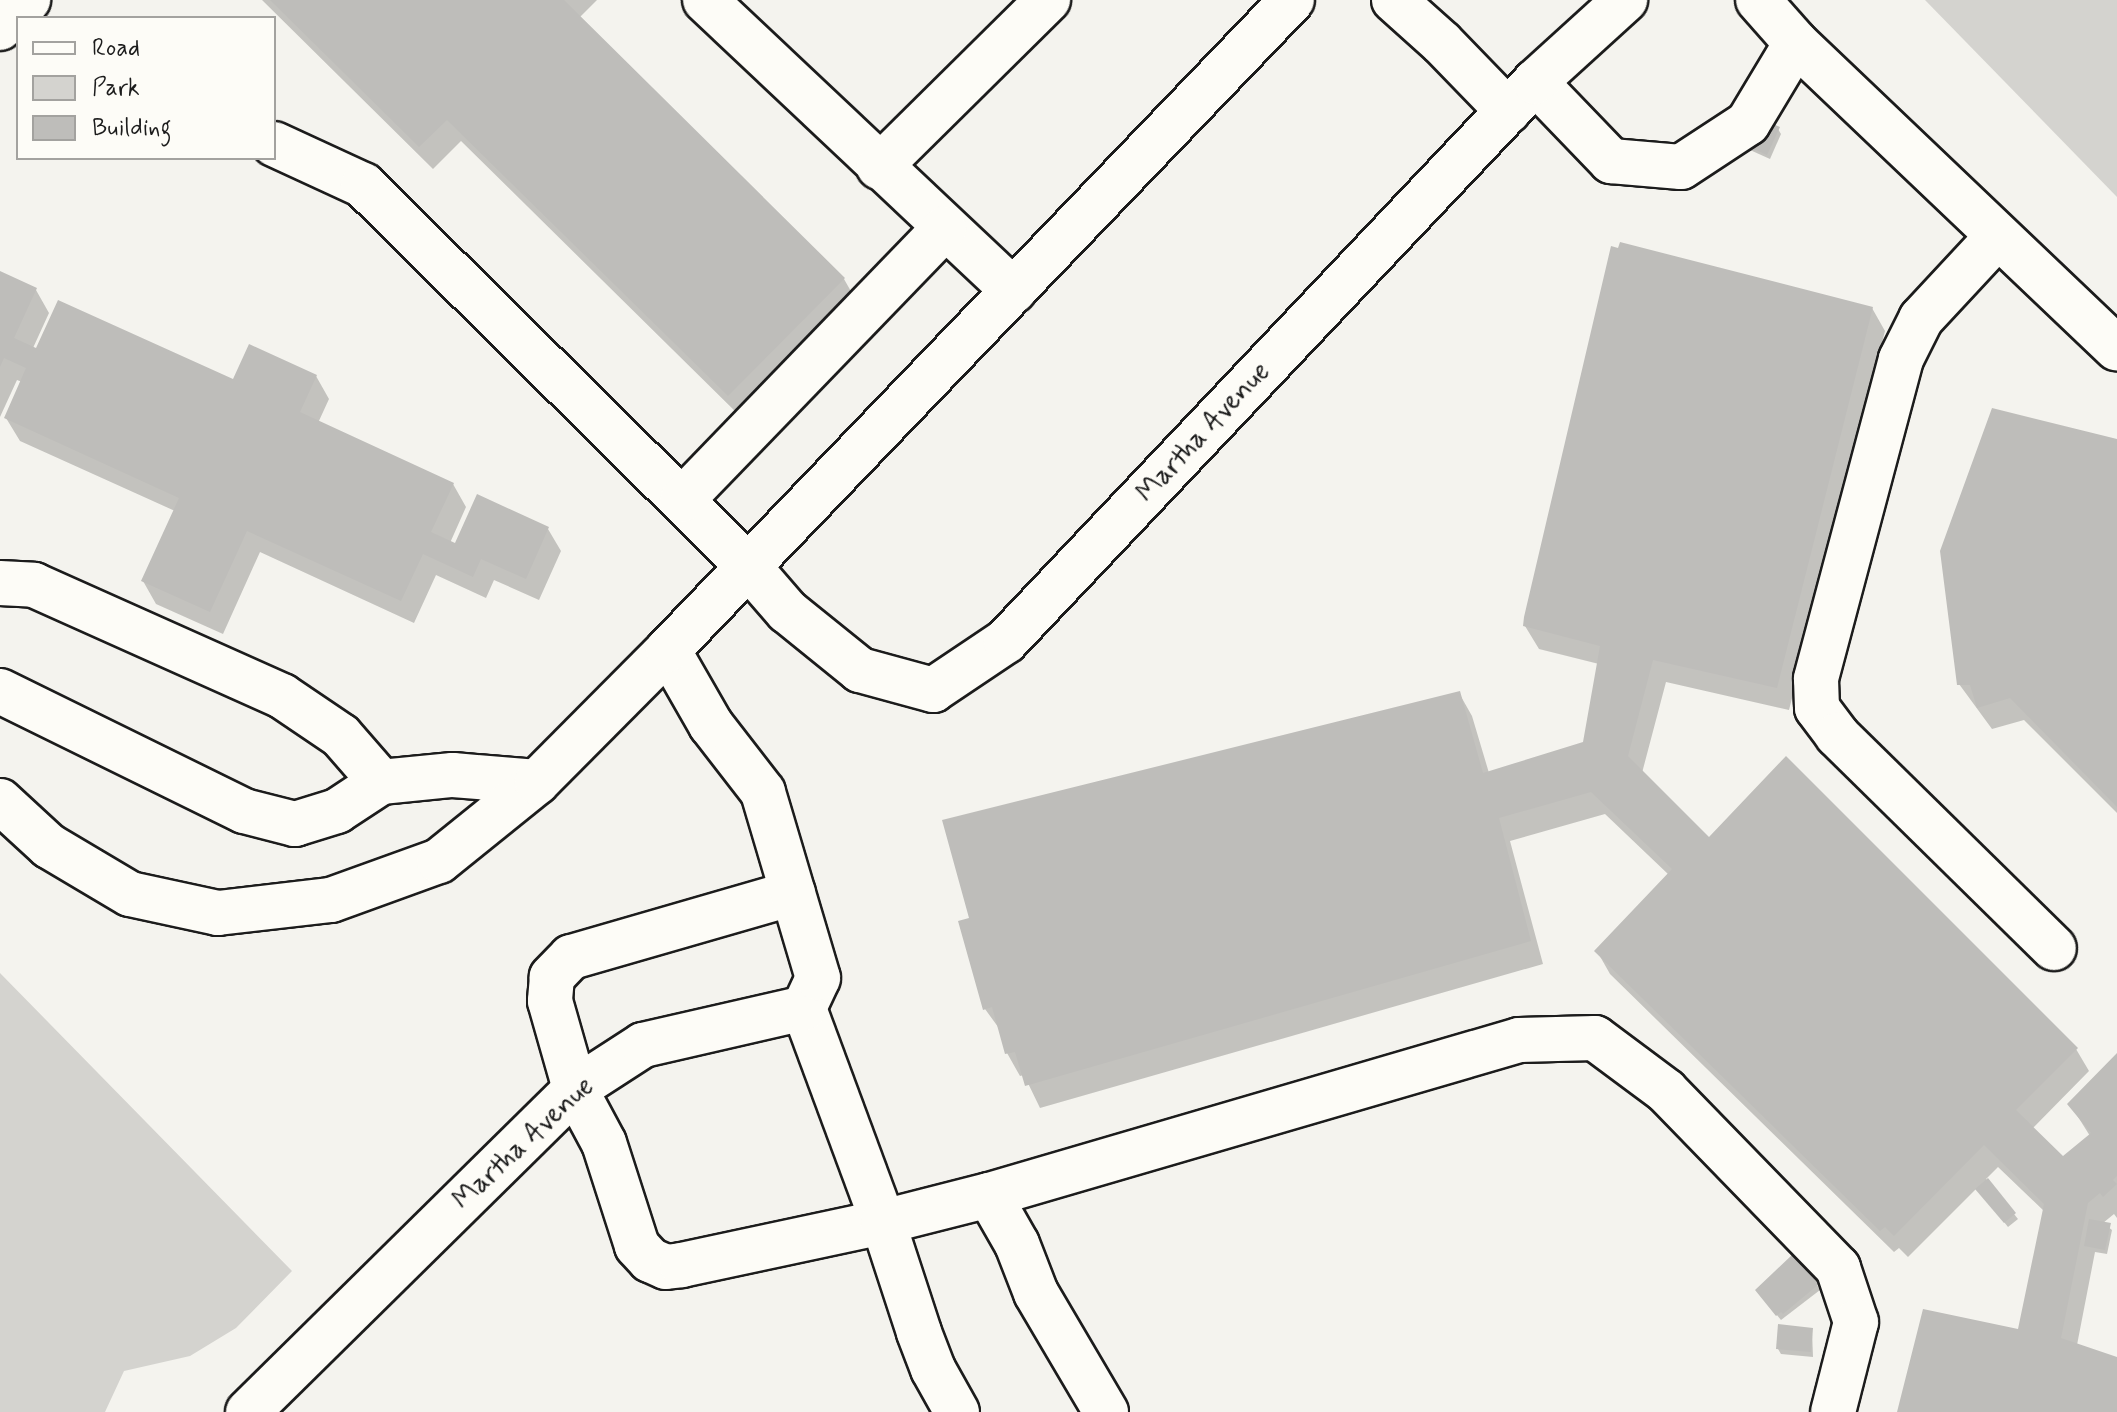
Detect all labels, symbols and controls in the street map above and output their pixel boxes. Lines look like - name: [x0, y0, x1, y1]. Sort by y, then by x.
- legend: [16, 16, 276, 160]
- text: Road: [92, 33, 140, 64]
- text: Park: [92, 73, 140, 104]
- text: Building: [92, 113, 172, 144]
- street label: Martha Avenue: [1129, 354, 1279, 512]
- street label: Martha Avenue: [445, 1069, 603, 1219]

